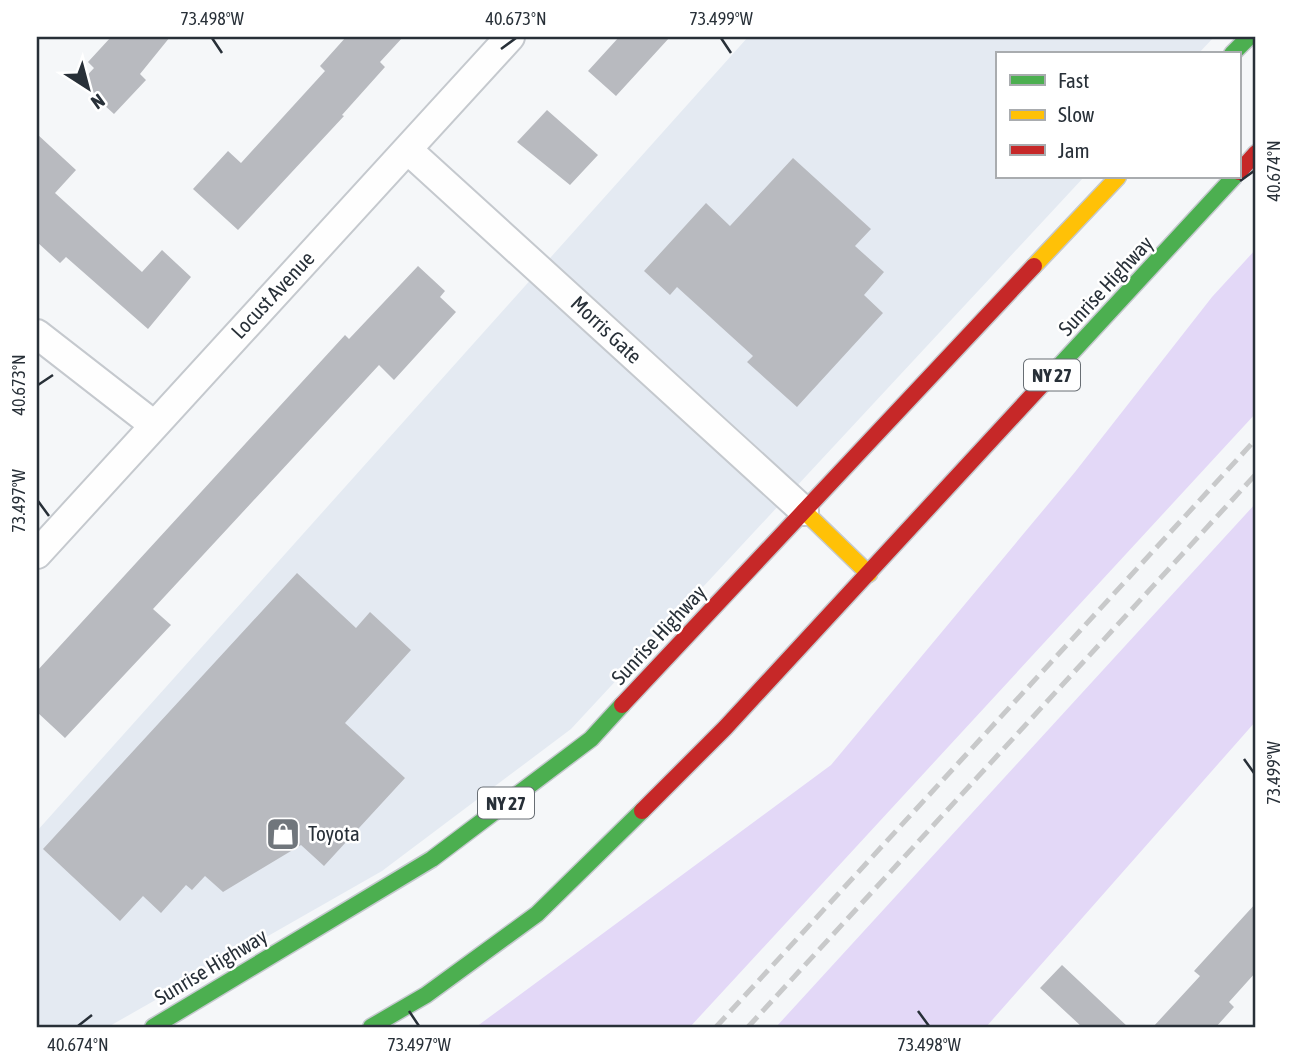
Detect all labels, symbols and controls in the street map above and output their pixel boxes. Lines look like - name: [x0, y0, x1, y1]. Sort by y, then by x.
- text: 73.498°W: [180, 8, 244, 29]
- text: 40.673°N: [485, 8, 547, 29]
- text: 73.499°W: [689, 8, 753, 29]
- north arrow: [52, 52, 122, 122]
- legend: [996, 52, 1240, 178]
- text: Fast: [1058, 68, 1089, 92]
- text: N: [87, 90, 109, 114]
- text: Slow: [1058, 102, 1095, 126]
- text: Jam: [1058, 138, 1090, 162]
- text: 40.674°N: [1263, 140, 1284, 202]
- street label: Sunrise Highway: [1053, 230, 1158, 340]
- street label: Locust Avenue: [226, 246, 319, 343]
- street label: Morris Gate: [566, 291, 647, 368]
- text: 40.673°N: [8, 354, 29, 416]
- road number: NY 27: [1024, 360, 1080, 390]
- text: 73.497°W: [8, 469, 29, 533]
- street label: Sunrise Highway: [606, 579, 711, 689]
- text: 73.499°W: [1263, 741, 1284, 805]
- road number: NY 27: [478, 788, 534, 818]
- shop icon: Toyota: [264, 815, 302, 853]
- place label: Toyota: [308, 821, 360, 845]
- street label: Sunrise Highway: [150, 923, 271, 1009]
- text: 40.674°N: [47, 1034, 109, 1055]
- text: 73.497°W: [387, 1034, 451, 1055]
- text: 73.498°W: [897, 1034, 961, 1055]

